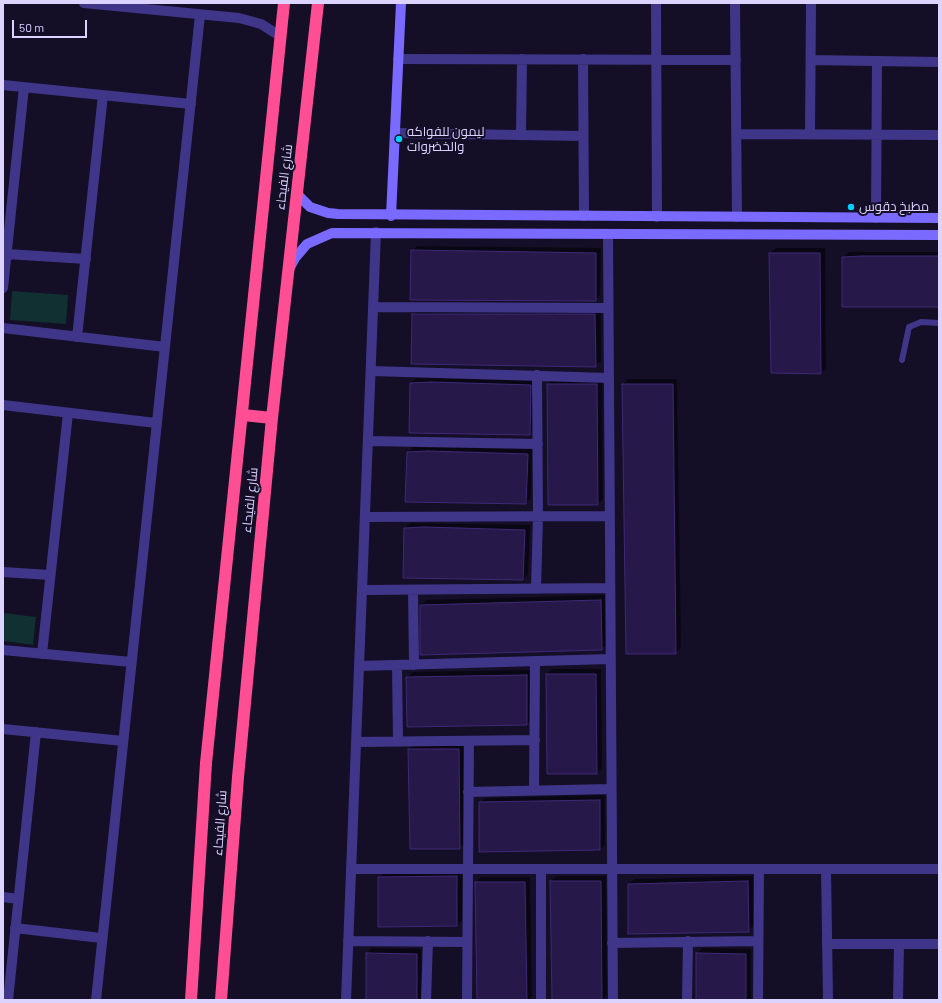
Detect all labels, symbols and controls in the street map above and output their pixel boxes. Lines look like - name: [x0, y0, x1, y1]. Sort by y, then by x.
- scale bar: [14, 12, 89, 38]
- text: 50 m: [19, 20, 44, 34]
- place label: ليمون للفواكه والخضروات: [407, 124, 484, 155]
- marker: ليمون للفواكه والخضروات: [394, 134, 404, 144]
- street label: شارع الفيحاء: [272, 143, 296, 211]
- place label: مطبخ دقوس: [859, 199, 929, 215]
- marker: مطبخ دقوس: [846, 202, 856, 212]
- street label: شارع الفيحاء: [239, 467, 261, 533]
- street label: شارع الفيحاء: [210, 790, 230, 856]

